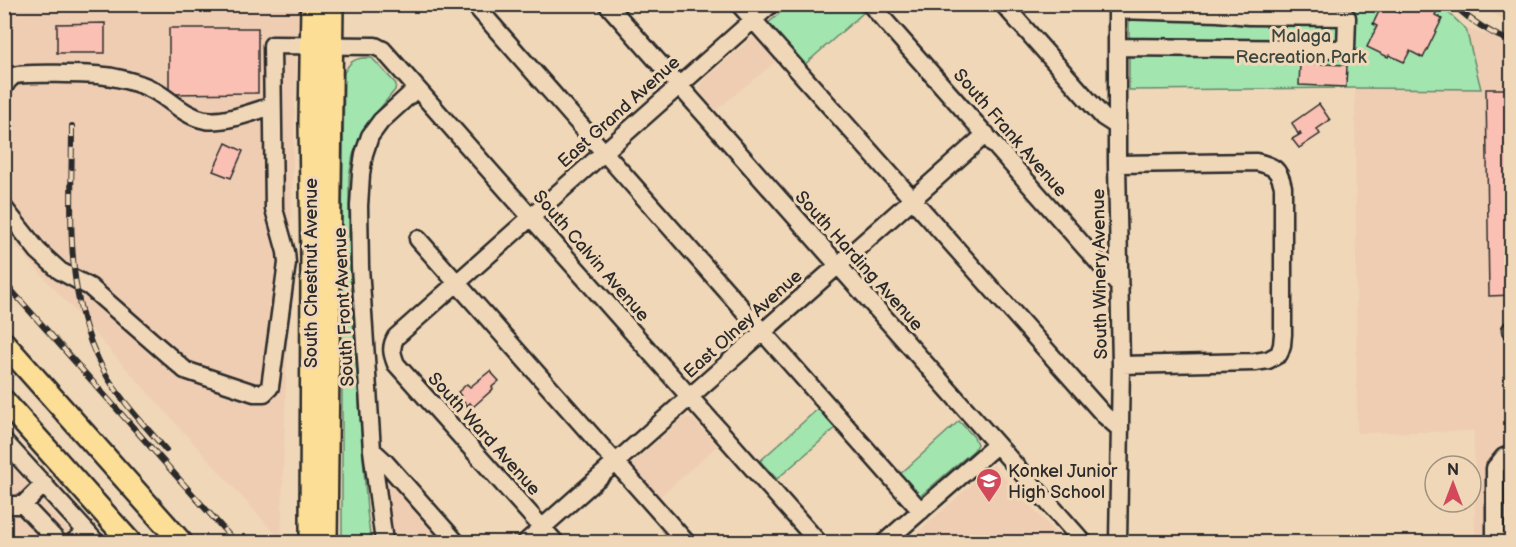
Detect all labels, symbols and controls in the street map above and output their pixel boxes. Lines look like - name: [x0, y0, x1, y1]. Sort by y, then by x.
- park label: Malaga Recreation Park: [1235, 26, 1367, 68]
- street label: East Grand Avenue: [554, 51, 685, 172]
- street label: South Frank Avenue: [949, 65, 1071, 201]
- street label: South Chestnut Avenue: [301, 178, 322, 368]
- street label: South Calvin Avenue: [528, 186, 654, 326]
- street label: South Harding Avenue: [791, 187, 928, 336]
- street label: South Winery Avenue: [1088, 188, 1112, 360]
- street label: South Front Avenue: [329, 227, 359, 387]
- street label: East Olney Avenue: [680, 265, 807, 383]
- street label: South Ward Avenue: [423, 368, 545, 500]
- north arrow: [1423, 454, 1483, 514]
- place label: Konkel Junior High School: [1008, 461, 1118, 503]
- text: N: [1447, 461, 1459, 480]
- school or university icon: Konkel Junior High School: [974, 466, 1004, 504]

